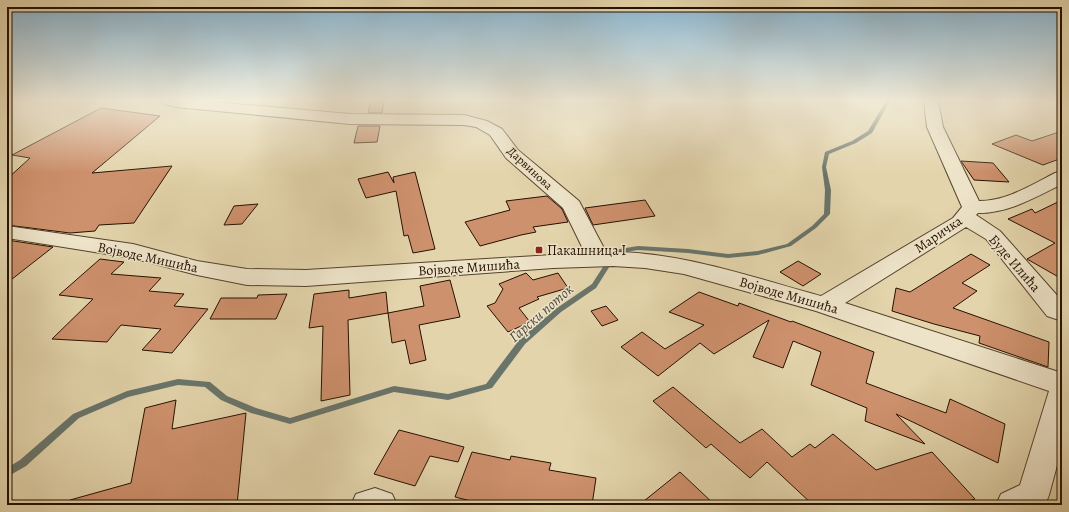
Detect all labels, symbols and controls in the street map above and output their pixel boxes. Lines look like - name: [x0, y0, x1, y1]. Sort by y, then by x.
- street label: Дарвинова: [504, 143, 556, 193]
- street label: Маричка: [911, 211, 966, 257]
- street label: Буде Илића: [984, 231, 1045, 297]
- street label: Војводе Мишића: [96, 238, 200, 278]
- place label: Пакашница I: [547, 241, 626, 260]
- marker: Пакашница I: [534, 245, 544, 255]
- street label: Војводе Мишића: [417, 254, 521, 281]
- street label: Војводе Мишића: [737, 272, 841, 319]
- water label: Гарски поток: [504, 279, 578, 347]

